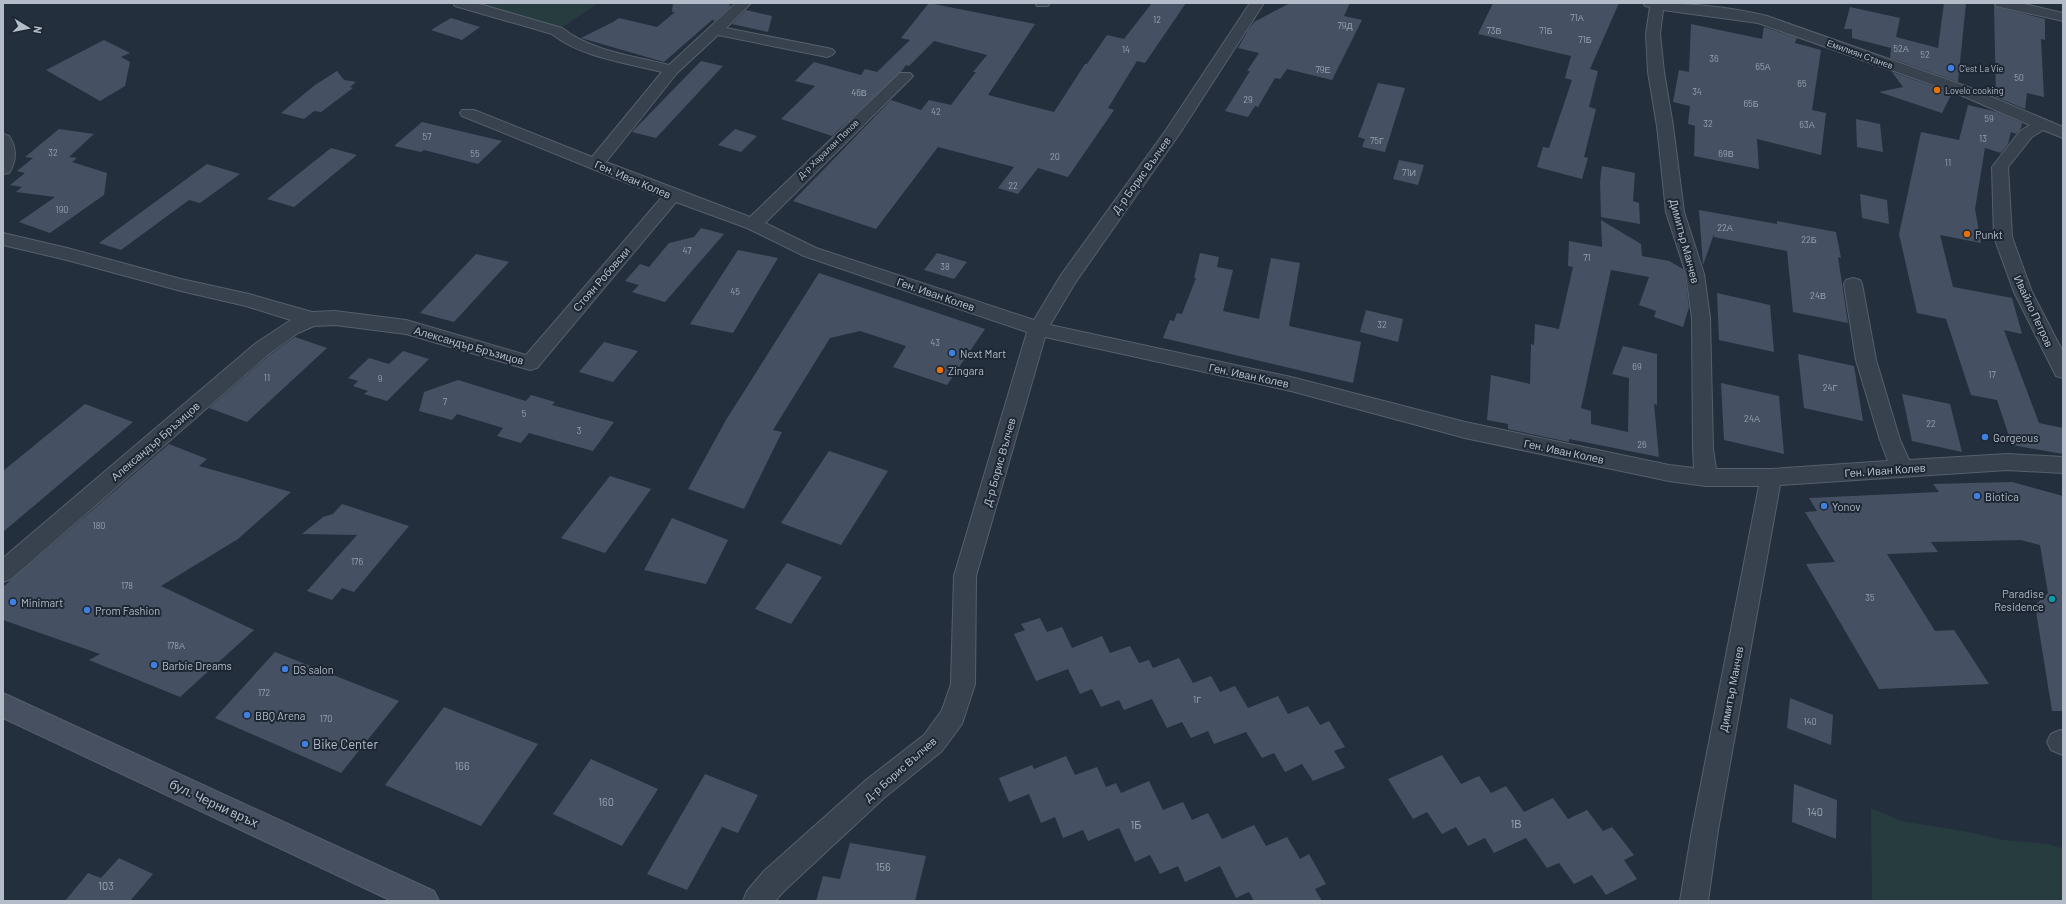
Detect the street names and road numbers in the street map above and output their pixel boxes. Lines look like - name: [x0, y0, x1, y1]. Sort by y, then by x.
- street label: Емилиян Станев: [1825, 37, 1895, 71]
- street label: Д-р Харалан Попов: [795, 117, 861, 181]
- street label: Д-р Борис Вълчев: [1109, 134, 1173, 216]
- street label: Ген. Иван Колев: [593, 157, 673, 201]
- street label: Димитър Манчев: [1667, 197, 1703, 285]
- street label: Стоян Робовски: [570, 244, 632, 314]
- street label: Ивайло Петров: [2012, 273, 2056, 349]
- street label: Ген. Иван Колев: [895, 275, 977, 313]
- street label: Александър Бръзицов: [413, 323, 525, 367]
- street label: Ген. Иван Колев: [1208, 360, 1290, 390]
- street label: Александър Бръзицов: [108, 399, 202, 483]
- street label: Д-р Борис Вълчев: [980, 416, 1018, 508]
- street label: Ген. Иван Колев: [1523, 436, 1605, 466]
- street label: Ген. Иван Колев: [1844, 461, 1926, 479]
- street label: Димитър Манчев: [1716, 645, 1746, 733]
- street label: Д-р Борис Вълчев: [861, 734, 939, 804]
- street label: бул. Черни връх: [167, 775, 261, 831]

